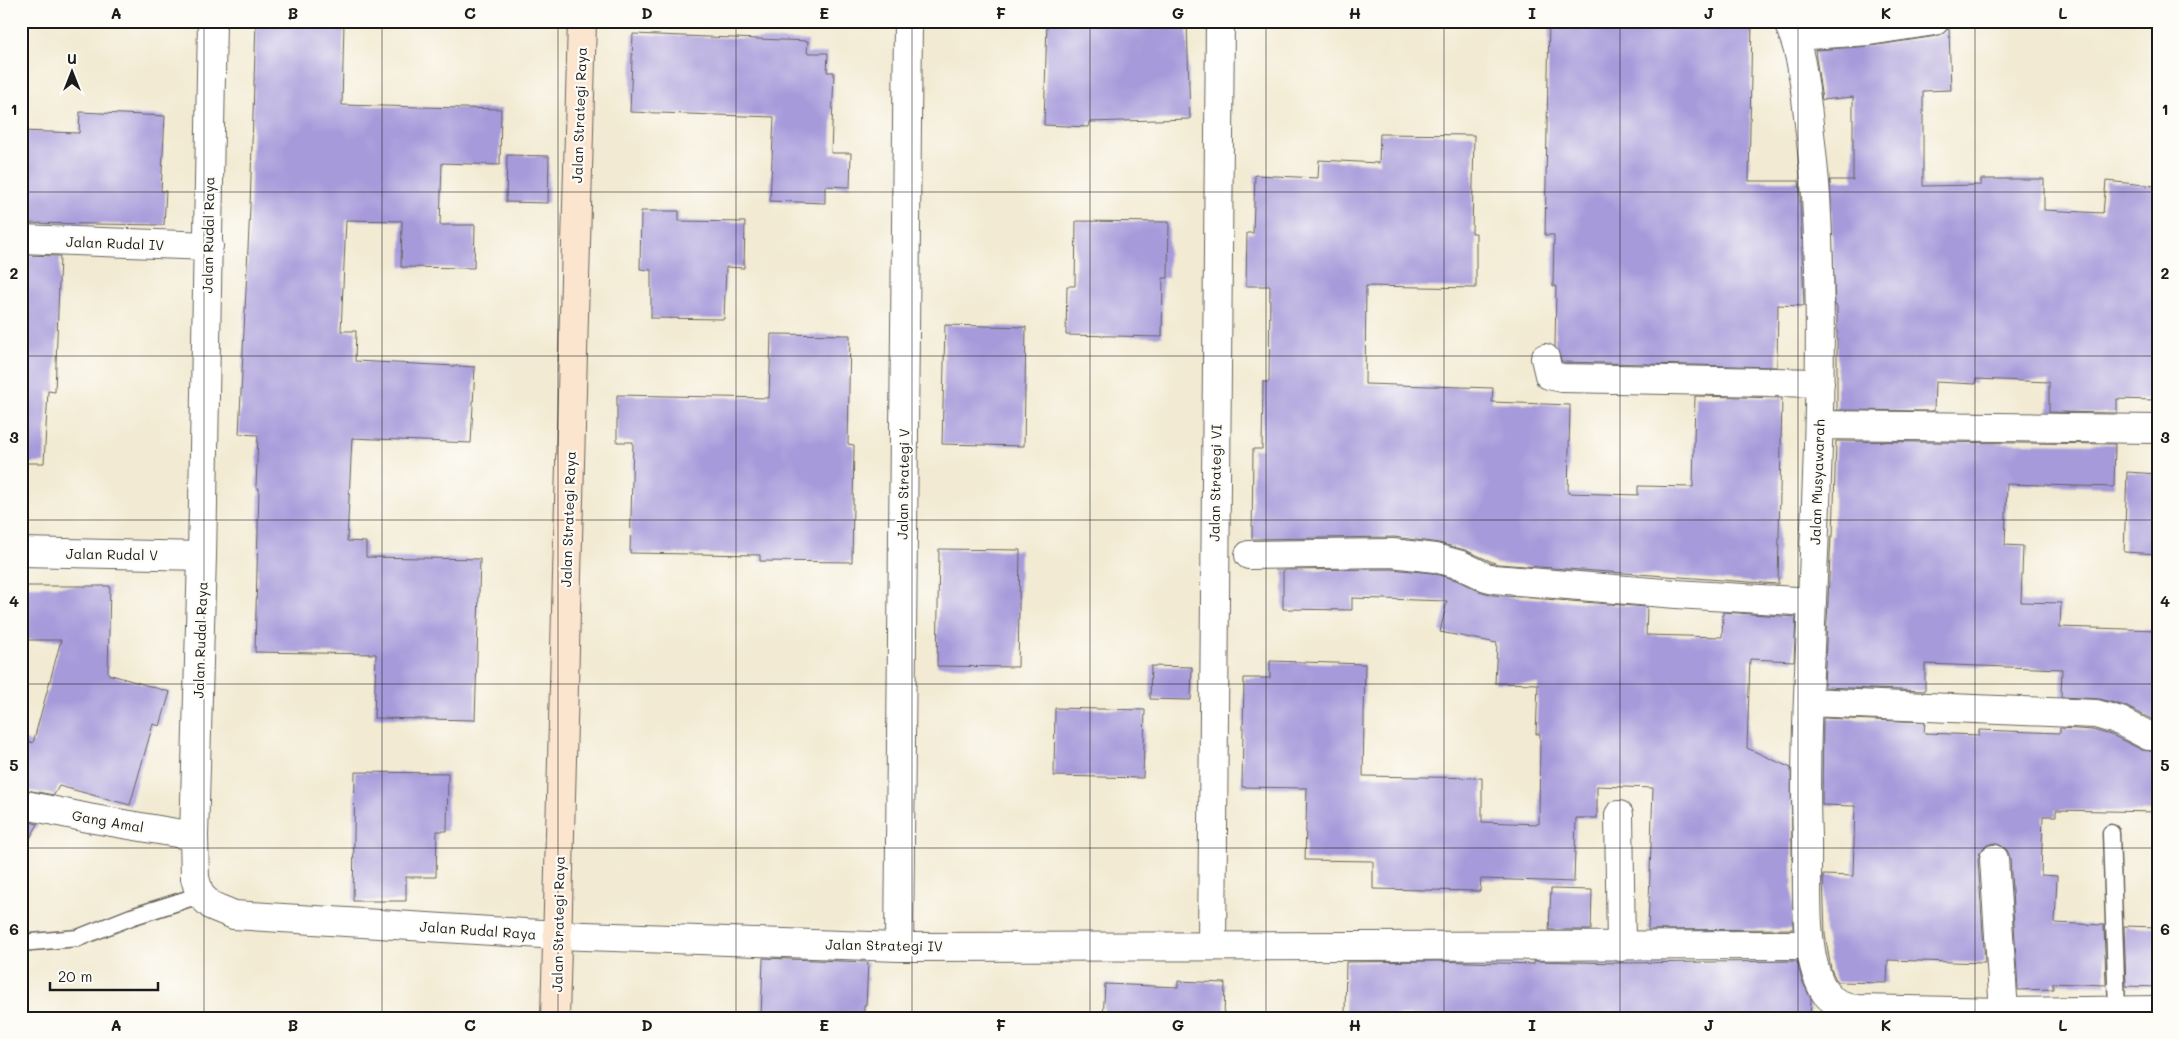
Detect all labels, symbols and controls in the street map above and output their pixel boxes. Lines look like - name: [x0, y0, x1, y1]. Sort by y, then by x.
- text: A: [110, 2, 122, 23]
- text: B: [288, 2, 298, 23]
- text: C: [464, 2, 476, 23]
- text: D: [641, 2, 653, 23]
- text: E: [819, 2, 829, 23]
- text: F: [996, 2, 1006, 23]
- text: G: [1172, 2, 1184, 23]
- text: H: [1349, 2, 1361, 23]
- text: I: [1528, 2, 1536, 23]
- text: J: [1704, 2, 1714, 23]
- text: K: [1881, 2, 1891, 23]
- text: L: [2058, 2, 2068, 23]
- street label: Jalan Strategi Raya: [567, 47, 591, 183]
- north arrow: [48, 48, 98, 98]
- text: U: [67, 49, 77, 68]
- text: 1: [10, 98, 18, 119]
- text: 1: [2161, 98, 2169, 119]
- street label: Jalan Rudal Raya: [197, 176, 219, 294]
- street label: Jalan Rudal IV: [66, 232, 164, 254]
- text: 2: [10, 262, 19, 283]
- text: 2: [2161, 262, 2170, 283]
- street label: Jalan Musyawarah: [1805, 419, 1829, 545]
- street label: Jalan Strategi VI: [1204, 424, 1226, 542]
- text: 3: [9, 426, 19, 447]
- text: 3: [2160, 426, 2170, 447]
- street label: Jalan Strategi V: [893, 428, 913, 540]
- street label: Jalan Strategi Raya: [556, 451, 580, 587]
- street label: Jalan Rudal V: [66, 544, 158, 564]
- street label: Jalan Rudal Raya: [188, 581, 212, 699]
- text: 4: [9, 590, 19, 611]
- text: 4: [2160, 590, 2170, 611]
- text: 5: [9, 754, 19, 775]
- text: 5: [2160, 754, 2170, 775]
- street label: Gang Amal: [71, 805, 145, 837]
- street label: Jalan Strategi Raya: [547, 856, 569, 992]
- street label: Jalan Rudal Raya: [419, 916, 537, 944]
- text: 6: [9, 918, 19, 939]
- text: 6: [2160, 918, 2170, 939]
- street label: Jalan Strategi IV: [825, 934, 943, 956]
- scale bar: [50, 959, 158, 991]
- text: 20 m: [58, 966, 92, 986]
- text: A: [110, 1014, 122, 1035]
- text: B: [288, 1014, 298, 1035]
- text: C: [464, 1014, 476, 1035]
- text: D: [641, 1014, 653, 1035]
- text: E: [819, 1014, 829, 1035]
- text: F: [996, 1014, 1006, 1035]
- text: G: [1172, 1014, 1184, 1035]
- text: H: [1349, 1014, 1361, 1035]
- text: I: [1528, 1014, 1536, 1035]
- text: J: [1704, 1014, 1714, 1035]
- text: K: [1881, 1014, 1891, 1035]
- text: L: [2058, 1014, 2068, 1035]

